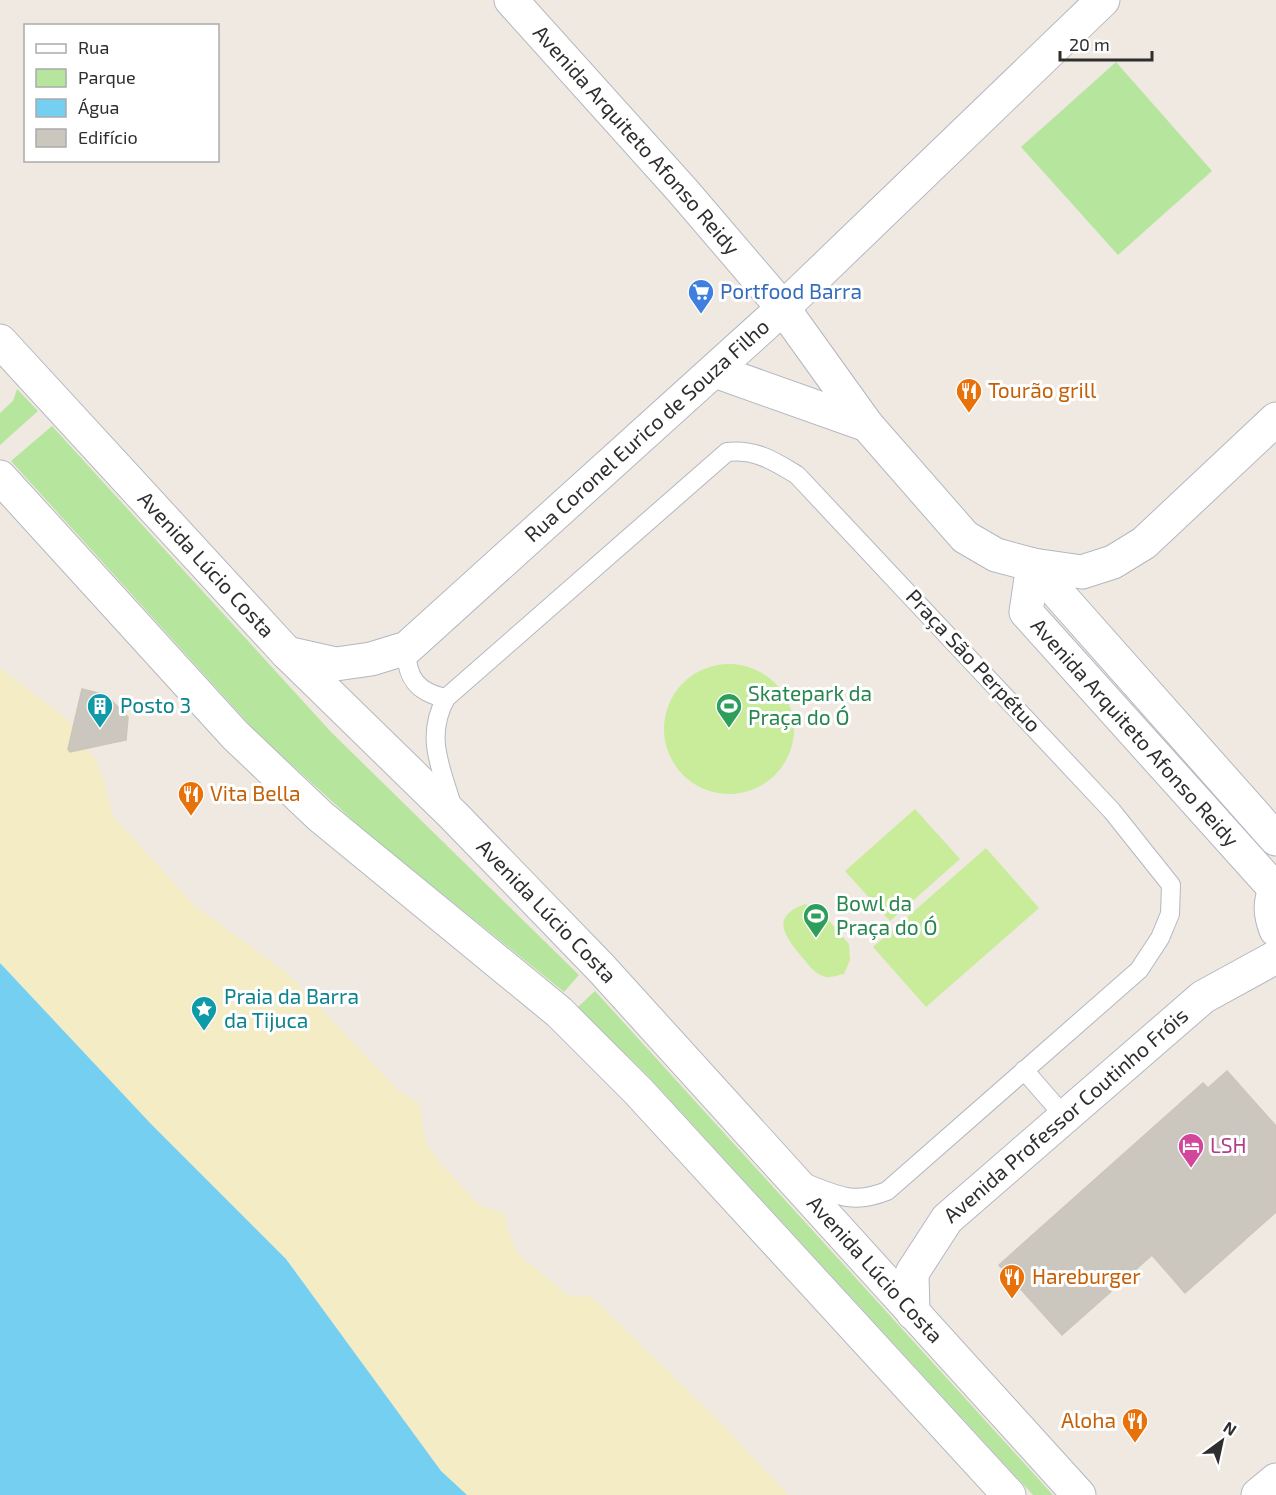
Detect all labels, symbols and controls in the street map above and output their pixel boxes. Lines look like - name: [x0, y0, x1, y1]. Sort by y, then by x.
- street label: Avenida Arquiteto Afonso Reidy: [529, 19, 746, 259]
- legend: [24, 24, 219, 162]
- scale bar: [1060, 24, 1152, 62]
- text: 20 m: [1069, 33, 1110, 55]
- text: Rua: [78, 36, 109, 58]
- text: Parque: [78, 66, 136, 88]
- text: Água: [78, 96, 119, 118]
- text: Edifício: [78, 126, 138, 148]
- supermarket icon: Portfood Barra: [686, 277, 716, 315]
- place label: Portfood Barra: [720, 278, 862, 303]
- street label: Rua Coronel Eurico de Souza Filho: [519, 313, 774, 547]
- restaurant icon: Tourão grill: [954, 376, 984, 414]
- place label: Tourão grill: [988, 377, 1097, 402]
- street label: Avenida Lúcio Costa: [134, 485, 280, 642]
- street label: Praça São Perpétuo: [900, 583, 1047, 738]
- street label: Avenida Arquiteto Afonso Reidy: [1027, 612, 1245, 851]
- place label: Skatepark da Praça do Ó: [748, 680, 872, 731]
- building icon: Posto 3: [85, 691, 115, 729]
- sports icon: Skatepark da Praça do Ó: [714, 691, 744, 729]
- place label: Posto 3: [120, 692, 191, 717]
- restaurant icon: Vita Bella: [176, 779, 206, 817]
- place label: Vita Bella: [210, 780, 301, 805]
- street label: Avenida Lúcio Costa: [472, 833, 622, 987]
- place label: Bowl da Praça do Ó: [836, 890, 938, 941]
- sports icon: Bowl da Praça do Ó: [801, 901, 831, 939]
- place label: Praia da Barra da Tijuca: [224, 983, 359, 1033]
- place icon: Praia da Barra da Tijuca: [189, 994, 219, 1032]
- street label: Avenida Professor Coutinho Fróis: [938, 1002, 1192, 1227]
- hotel icon: LSH: [1176, 1131, 1206, 1169]
- place label: LSH: [1210, 1132, 1247, 1157]
- street label: Avenida Lúcio Costa: [803, 1190, 949, 1347]
- restaurant icon: Hareburger: [997, 1262, 1027, 1300]
- place label: Hareburger: [1032, 1263, 1141, 1288]
- restaurant icon: Aloha: [1120, 1406, 1150, 1444]
- place label: Aloha: [1061, 1407, 1116, 1432]
- north arrow: [1192, 1411, 1252, 1471]
- text: N: [1220, 1417, 1240, 1439]

